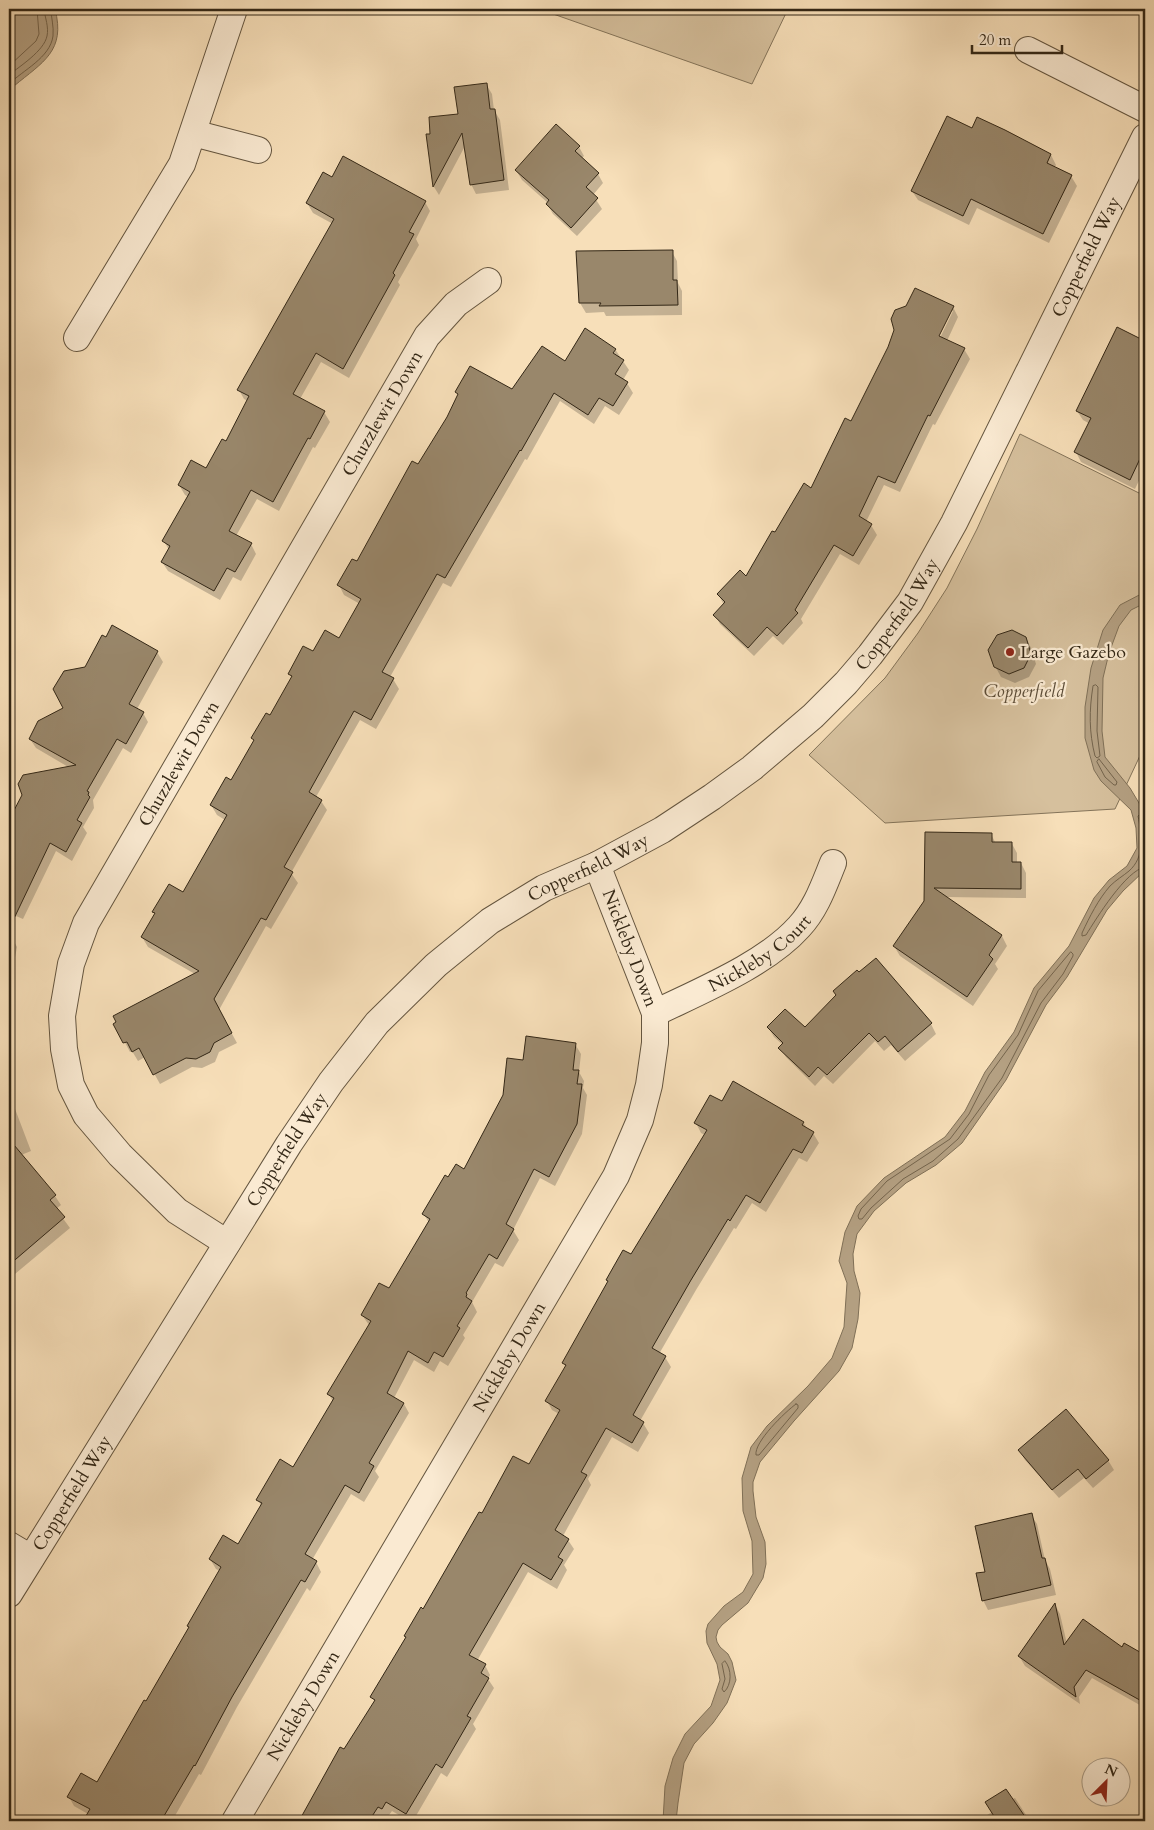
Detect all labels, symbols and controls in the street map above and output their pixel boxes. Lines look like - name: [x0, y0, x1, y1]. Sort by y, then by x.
- scale bar: [972, 22, 1062, 54]
- text: 20 m: [979, 30, 1011, 50]
- street label: Copperfield Way: [1046, 192, 1127, 322]
- street label: Chuzzlewit Down: [336, 345, 429, 481]
- street label: Copperfield Way: [850, 553, 945, 676]
- place label: Large Gazebo: [1020, 640, 1126, 665]
- marker: Large Gazebo: [1004, 646, 1016, 658]
- park label: Copperfield: [984, 679, 1066, 704]
- street label: Chuzzlewit Down: [133, 696, 226, 831]
- street label: Copperfield Way: [523, 827, 654, 908]
- street label: Nickleby Down: [596, 886, 664, 1011]
- street label: Nickleby Court: [704, 910, 818, 999]
- street label: Copperfield Way: [241, 1087, 334, 1212]
- street label: Nickleby Down: [467, 1297, 552, 1417]
- street label: Copperfield Way: [27, 1430, 118, 1556]
- street label: Nickleby Down: [261, 1645, 346, 1766]
- north arrow: [1082, 1758, 1132, 1808]
- text: N: [1102, 1759, 1121, 1782]

